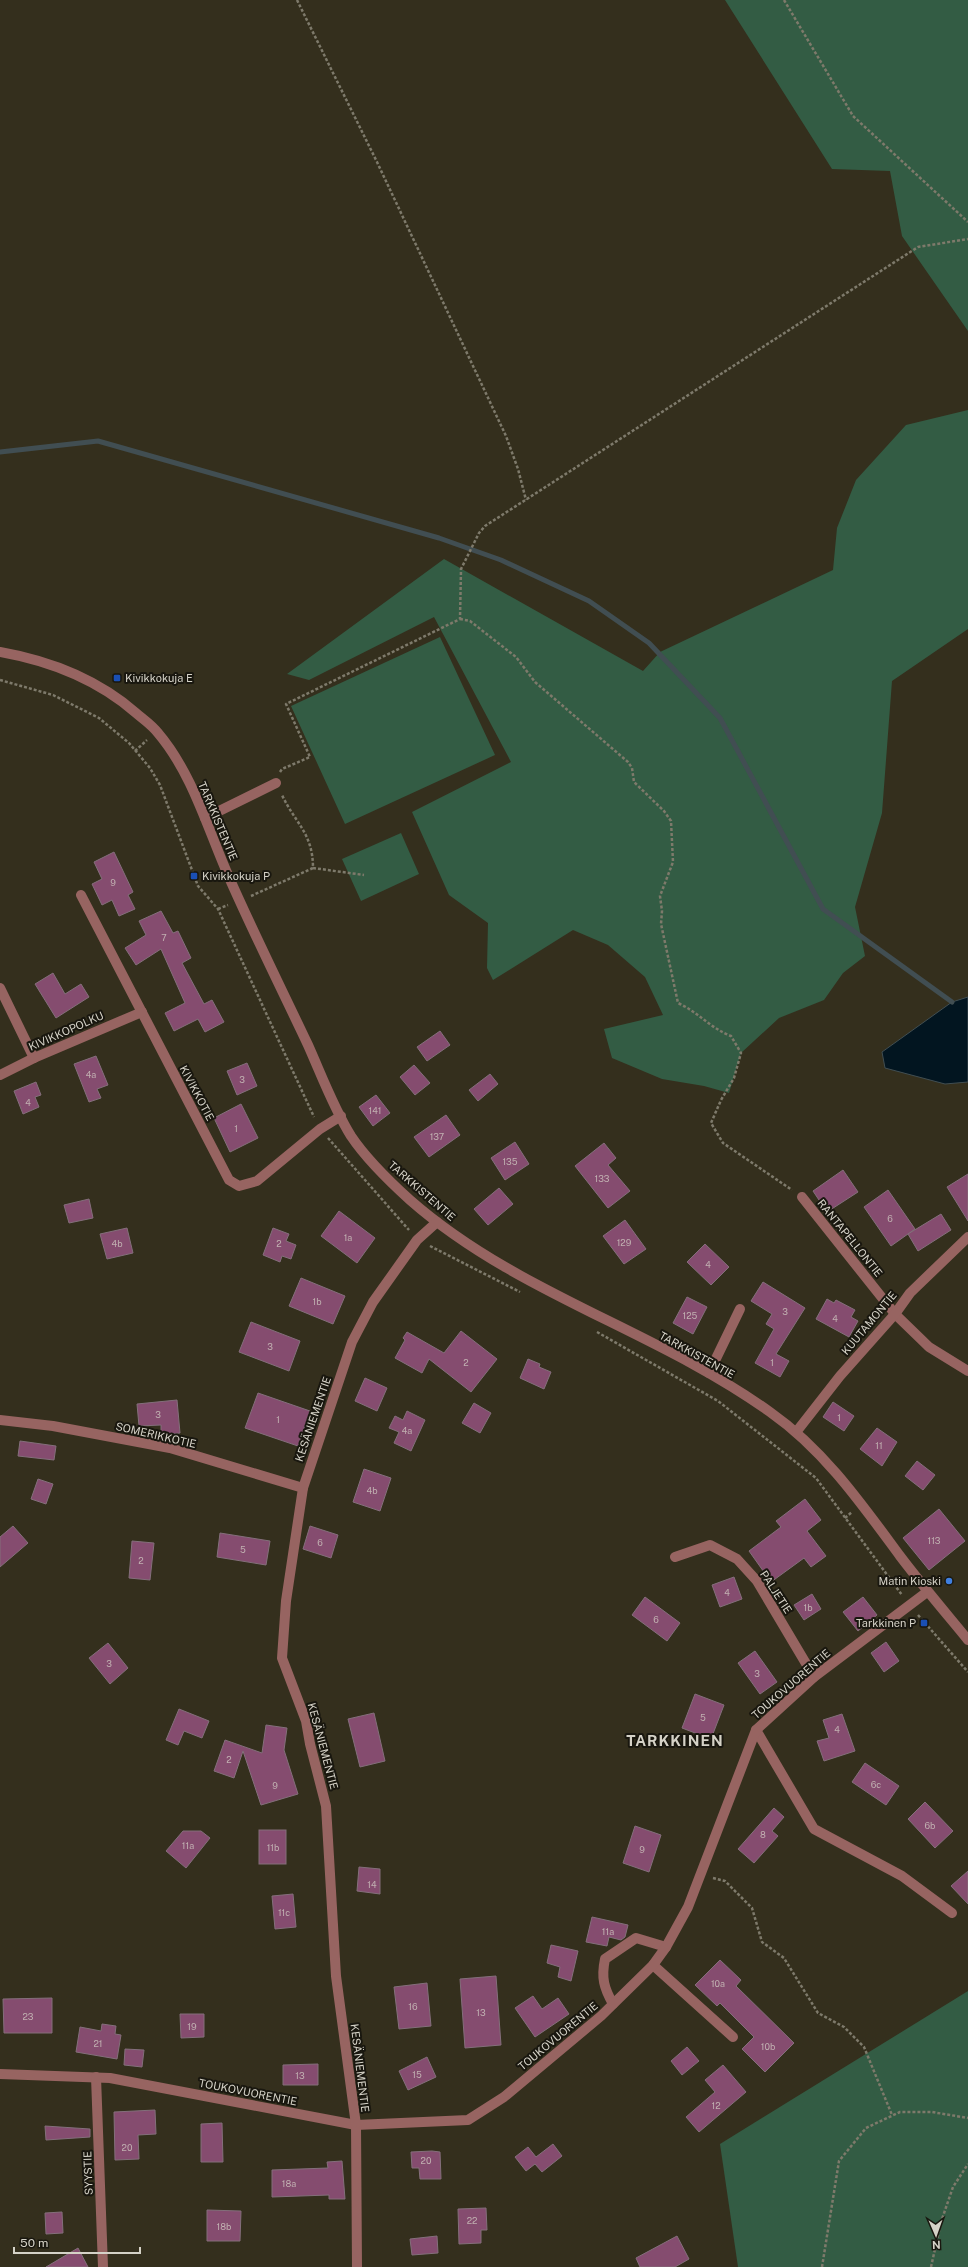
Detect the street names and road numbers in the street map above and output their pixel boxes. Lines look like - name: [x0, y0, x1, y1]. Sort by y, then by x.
- street label: TARKKISTENTIE: [196, 780, 240, 862]
- street label: KIVIKKOPOLKU: [27, 1009, 105, 1053]
- street label: KIVIKKOTIE: [177, 1063, 217, 1123]
- street label: TARKKISTENTIE: [386, 1159, 458, 1223]
- street label: RANTAPELLONTIE: [815, 1197, 885, 1279]
- street label: KUUTAMONTIE: [839, 1289, 899, 1357]
- street label: TARKKISTENTIE: [657, 1329, 737, 1381]
- street label: KESÄNIEMENTIE: [292, 1374, 333, 1463]
- street label: SOMERIKKOTIE: [115, 1420, 198, 1450]
- street label: PALJETIE: [758, 1568, 794, 1616]
- street label: TOUKOVUORENTIE: [749, 1647, 833, 1721]
- street label: KESÄNIEMENTIE: [306, 1701, 341, 1791]
- street label: TOUKOVUORENTIE: [516, 1999, 600, 2073]
- street label: KESÄNIEMENTIE: [349, 2023, 372, 2113]
- street label: TOUKOVUORENTIE: [198, 2077, 298, 2107]
- street label: SYYSTIE: [81, 2151, 95, 2195]

